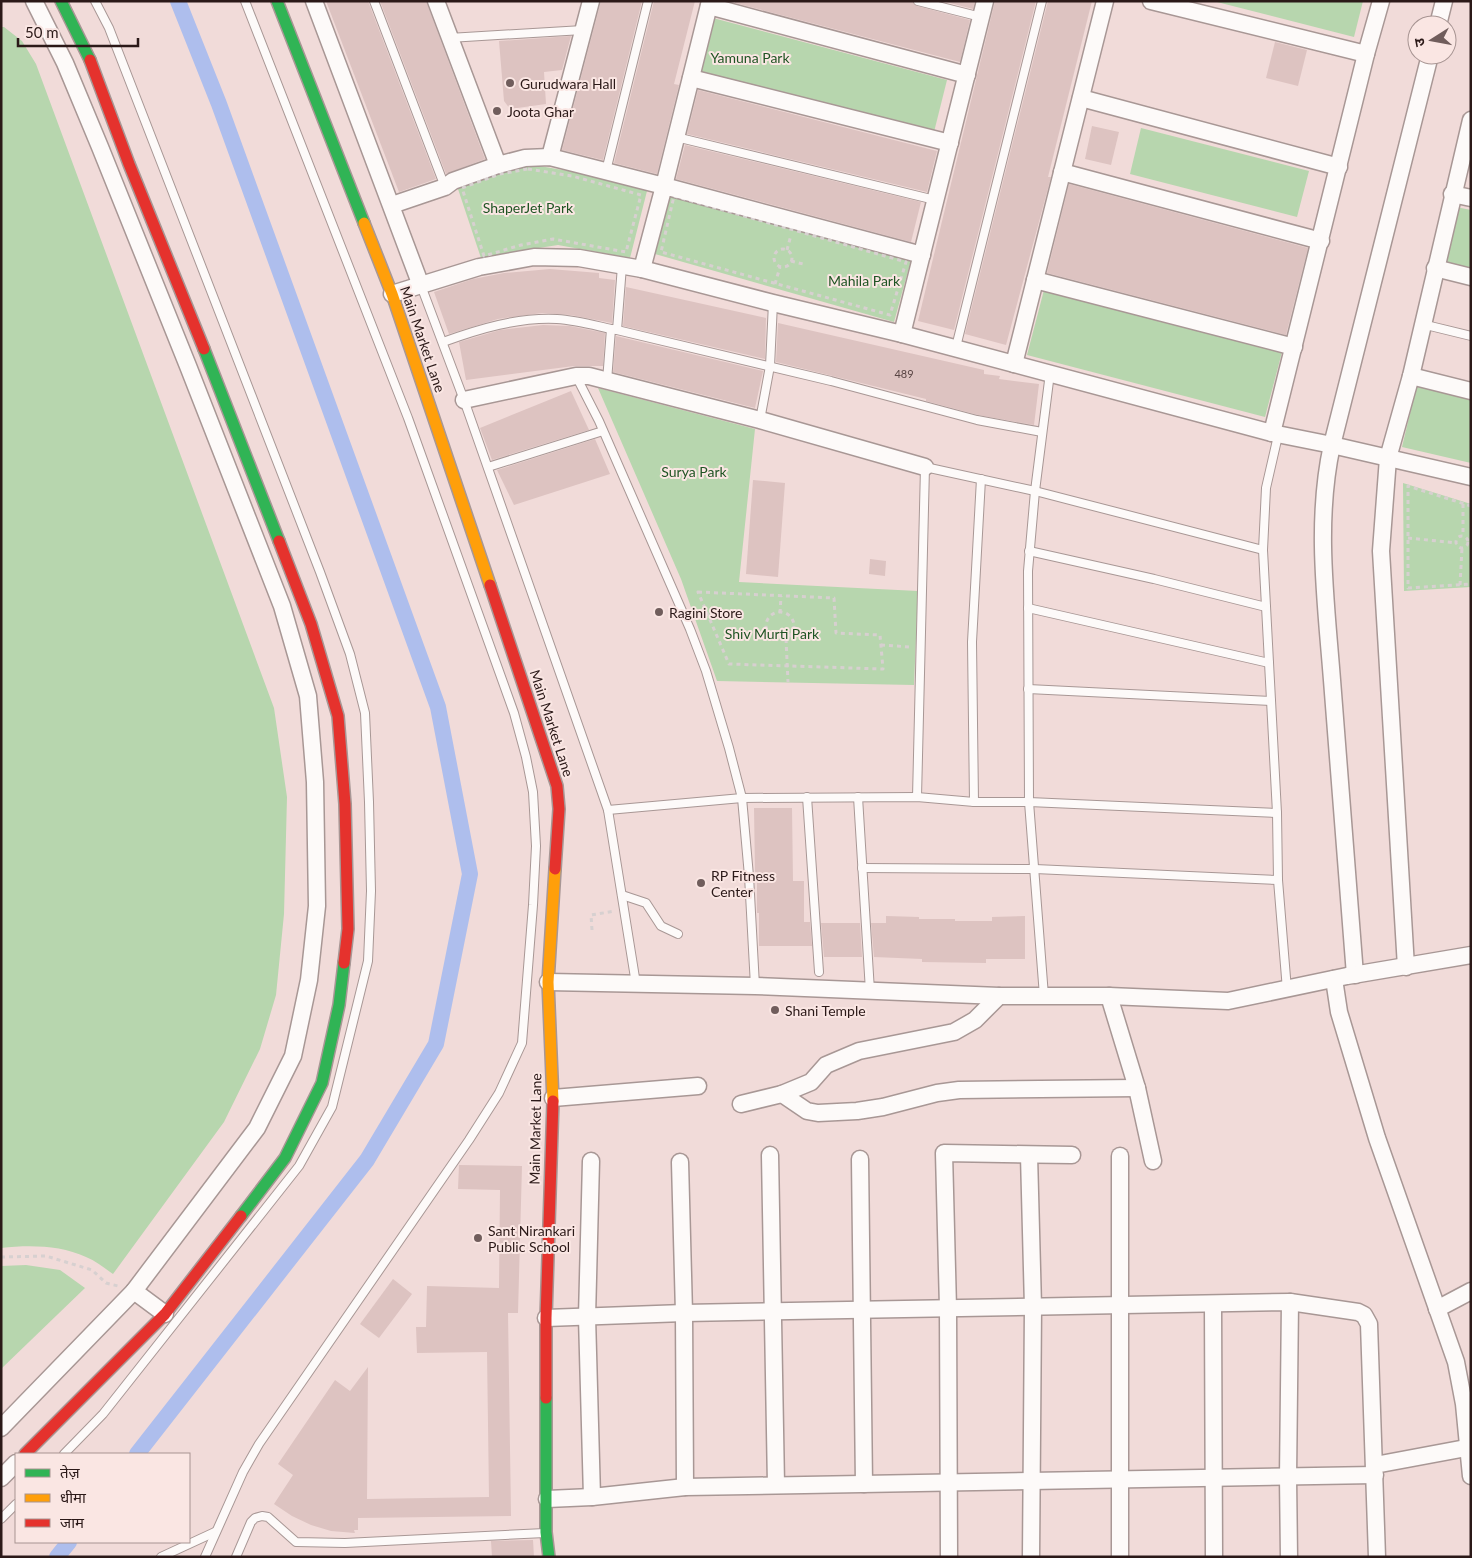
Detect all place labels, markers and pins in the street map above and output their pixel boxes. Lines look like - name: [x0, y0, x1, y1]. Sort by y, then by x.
- place label: Gurudwara Hall: [520, 75, 616, 92]
- marker: Gurudwara Hall: [504, 77, 516, 89]
- place label: Joota Ghar: [507, 103, 574, 120]
- marker: Joota Ghar: [491, 105, 503, 117]
- place label: Ragini Store: [669, 604, 742, 621]
- marker: Ragini Store: [653, 606, 665, 618]
- place label: RP Fitness Center: [711, 867, 775, 900]
- marker: RP Fitness Center: [695, 877, 707, 889]
- place label: Shani Temple: [785, 1002, 866, 1019]
- marker: Shani Temple: [769, 1004, 781, 1016]
- place label: Sant Nirankari Public School: [488, 1222, 575, 1255]
- marker: Sant Nirankari Public School: [472, 1232, 484, 1244]

